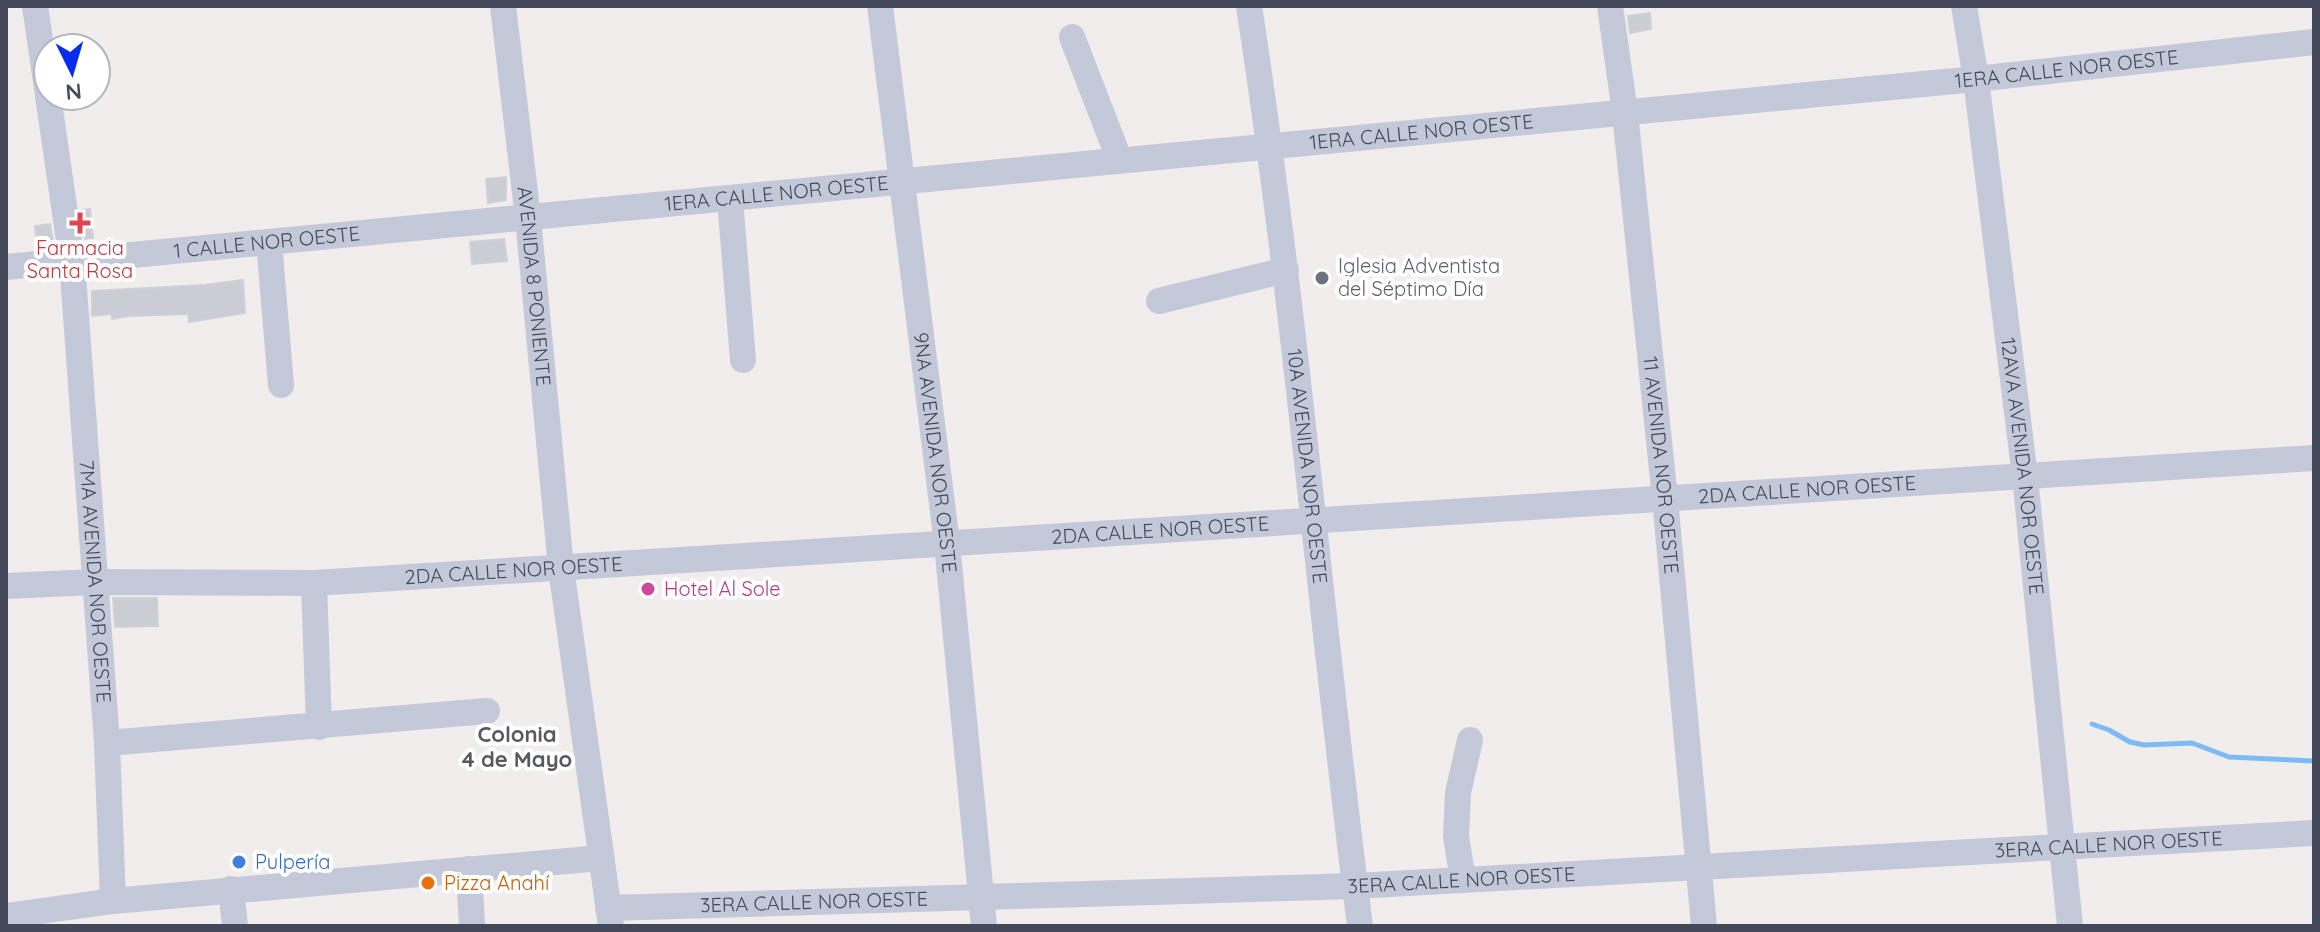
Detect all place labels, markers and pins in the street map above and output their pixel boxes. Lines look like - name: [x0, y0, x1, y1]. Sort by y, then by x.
- marker: Farmacia Santa Rosa: [71, 214, 89, 232]
- place label: Farmacia Santa Rosa: [27, 235, 133, 283]
- place label: Iglesia Adventista del Séptimo Día: [1338, 253, 1500, 301]
- marker: Iglesia Adventista del Séptimo Día: [1313, 269, 1331, 287]
- place label: Hotel Al Sole: [664, 576, 781, 601]
- marker: Hotel Al Sole: [639, 580, 657, 598]
- place label: Pulpería: [255, 849, 330, 874]
- marker: Pulpería: [230, 853, 248, 871]
- place label: Pizza Anahí: [444, 870, 550, 895]
- marker: Pizza Anahí: [419, 874, 437, 892]

